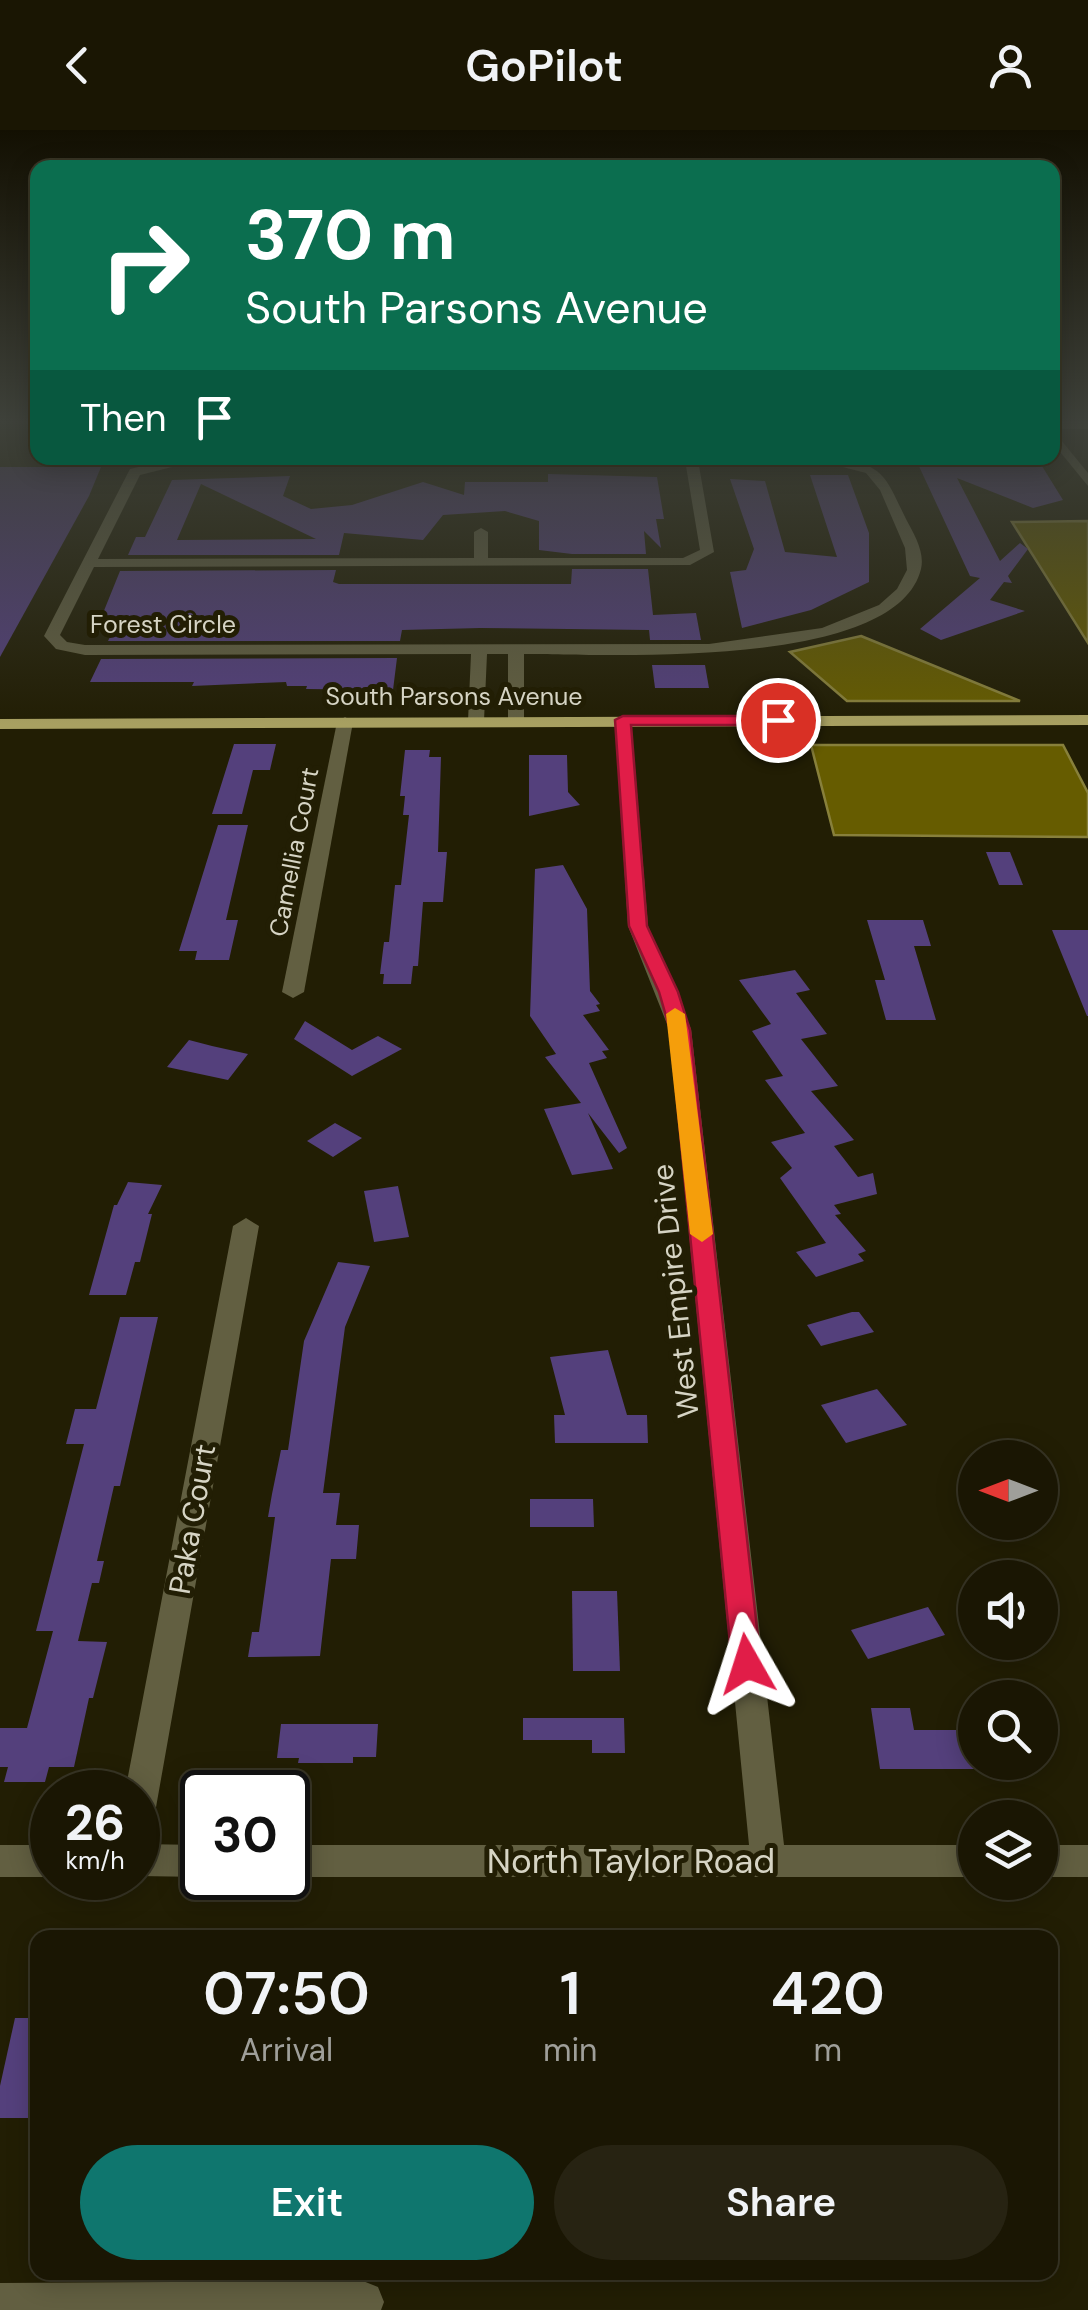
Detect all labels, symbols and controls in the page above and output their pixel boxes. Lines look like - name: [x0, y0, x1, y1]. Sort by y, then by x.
- text: GoPilot: [465, 36, 623, 95]
- icon: back: [50, 38, 105, 93]
- icon: person: [983, 38, 1038, 93]
- text: 370 m: [245, 190, 456, 281]
- icon: right: [80, 200, 210, 330]
- text: South Parsons Avenue: [245, 278, 708, 337]
- icon: arrive: [187, 390, 242, 445]
- text: Then: [80, 393, 167, 443]
- street label: Forest Circle: [90, 608, 236, 641]
- pin: [736, 678, 821, 763]
- street label: South Parsons Avenue: [325, 680, 583, 713]
- icon: arrive: [751, 693, 806, 748]
- street label: Camellia Court: [261, 765, 327, 939]
- street label: West Empire Drive: [642, 1162, 708, 1420]
- north arrow: [958, 1440, 1058, 1540]
- map controls: [958, 1440, 1058, 1900]
- street label: Paka Court: [160, 1441, 224, 1597]
- button: sound: [958, 1560, 1058, 1660]
- position arrow: [695, 1612, 799, 1716]
- button: search: [958, 1680, 1058, 1780]
- speed limit sign: 30: [180, 1770, 310, 1900]
- text: 26: [65, 1790, 125, 1856]
- button: layers: [958, 1800, 1058, 1900]
- street label: North Taylor Road: [487, 1838, 775, 1884]
- text: km/h: [65, 1844, 125, 1877]
- text: 07:50: [203, 1954, 370, 2033]
- text: 1: [560, 1954, 581, 2033]
- text: 420: [771, 1954, 885, 2033]
- text: Arrival: [240, 2029, 333, 2071]
- text: min: [543, 2029, 597, 2071]
- text: m: [813, 2029, 842, 2071]
- button: Exit: [80, 2145, 534, 2260]
- button: Share: [554, 2145, 1008, 2260]

